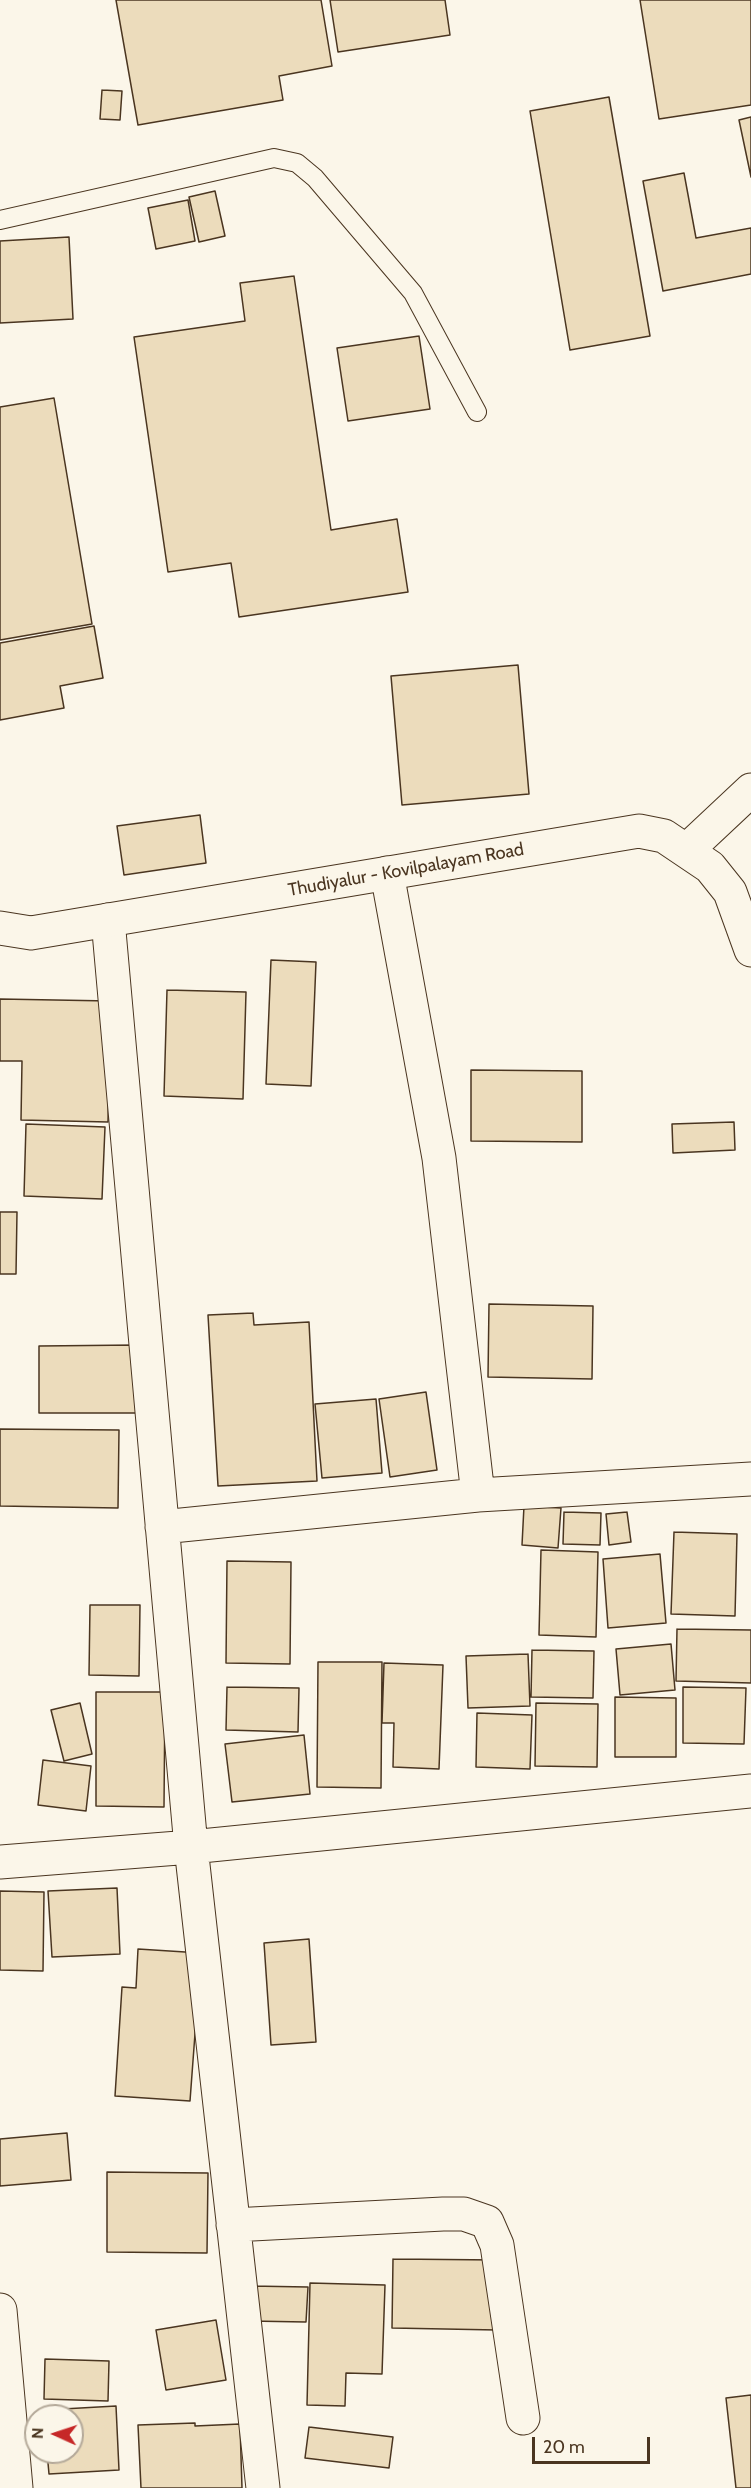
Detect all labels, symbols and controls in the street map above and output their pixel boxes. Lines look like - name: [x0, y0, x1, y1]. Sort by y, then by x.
- street label: Thudiyalur - Kovilpalayam Road: [286, 839, 526, 901]
- north arrow: [24, 2404, 84, 2464]
- scale bar: [535, 2425, 654, 2463]
- text: N: [28, 2427, 47, 2439]
- text: 20 m: [543, 2436, 585, 2458]

